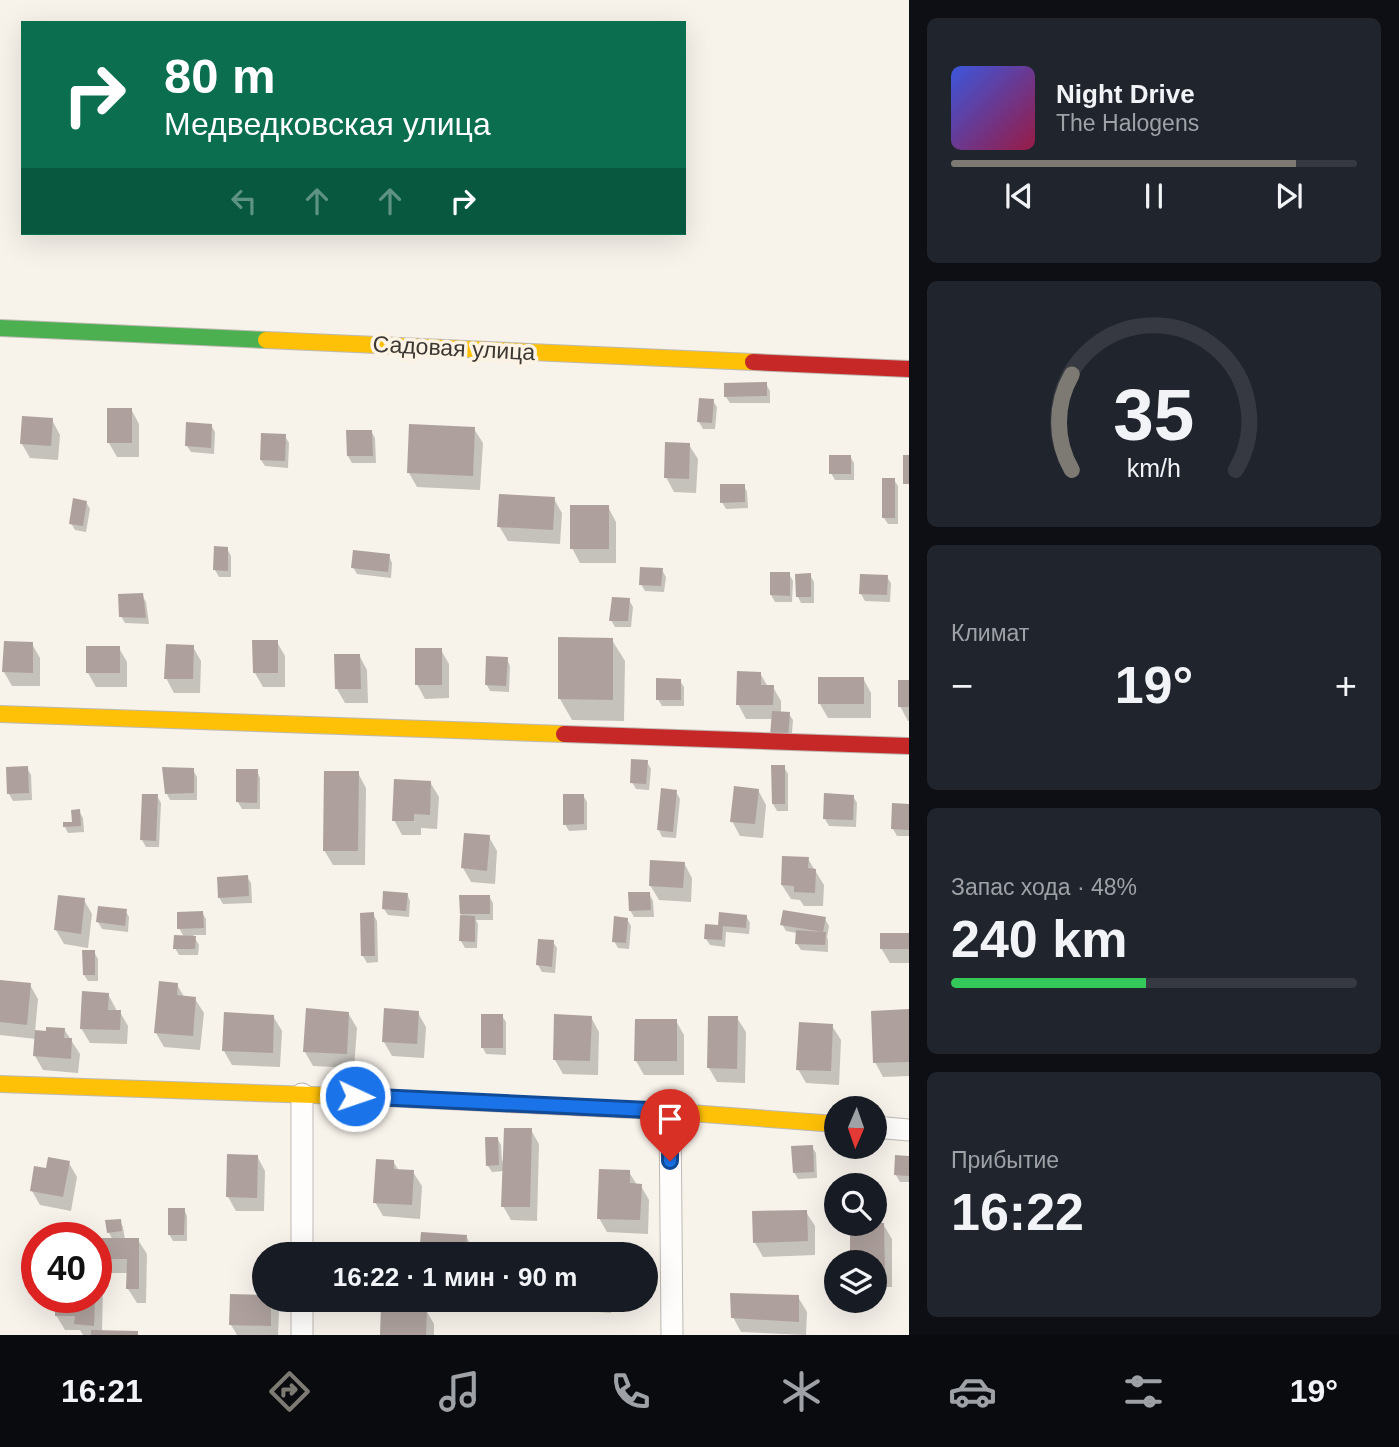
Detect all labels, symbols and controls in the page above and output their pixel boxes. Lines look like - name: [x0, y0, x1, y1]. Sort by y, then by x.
- icon: right: [49, 49, 140, 140]
- text: 80 m: [164, 49, 276, 103]
- text: Night Drive: [1056, 79, 1195, 109]
- text: Медведковская улица: [164, 106, 491, 142]
- text: The Halogens: [1056, 110, 1199, 136]
- icon: previous: [1000, 177, 1038, 215]
- icon: pause: [1135, 177, 1173, 215]
- icon: next: [1270, 177, 1308, 215]
- icon: left: [225, 182, 263, 220]
- icon: ahead: [298, 182, 336, 220]
- icon: ahead: [371, 182, 409, 220]
- icon: right: [444, 182, 482, 220]
- street label: Садовая улица: [372, 331, 536, 365]
- text: 35: [1114, 375, 1194, 456]
- text: km/h: [1127, 454, 1181, 482]
- text: Климат: [951, 620, 1029, 646]
- text: 19°: [1115, 656, 1193, 714]
- text: −: [951, 665, 973, 707]
- text: +: [1335, 665, 1357, 707]
- text: Запас хода · 48%: [951, 874, 1137, 900]
- text: 240 km: [951, 910, 1127, 968]
- position arrow: [318, 1059, 392, 1133]
- pin: [640, 1089, 700, 1161]
- north arrow: [824, 1096, 887, 1158]
- map controls: [824, 1096, 887, 1313]
- icon: arrive: [651, 1100, 689, 1138]
- text: Прибытие: [951, 1147, 1059, 1173]
- button: search: [824, 1173, 887, 1236]
- text: 16:22: [951, 1183, 1084, 1241]
- speed limit sign: 40: [21, 1222, 112, 1313]
- button: layers: [824, 1250, 887, 1313]
- text: 16:22 · 1 мин · 90 m: [333, 1262, 577, 1292]
- icon: directions: [265, 1367, 314, 1416]
- icon: music: [435, 1367, 484, 1416]
- icon: phone: [606, 1367, 655, 1416]
- icon: climate: [777, 1367, 826, 1416]
- icon: car: [948, 1367, 997, 1416]
- icon: filters: [1119, 1367, 1168, 1416]
- text: 16:21: [61, 1373, 143, 1409]
- text: 19°: [1290, 1373, 1338, 1409]

